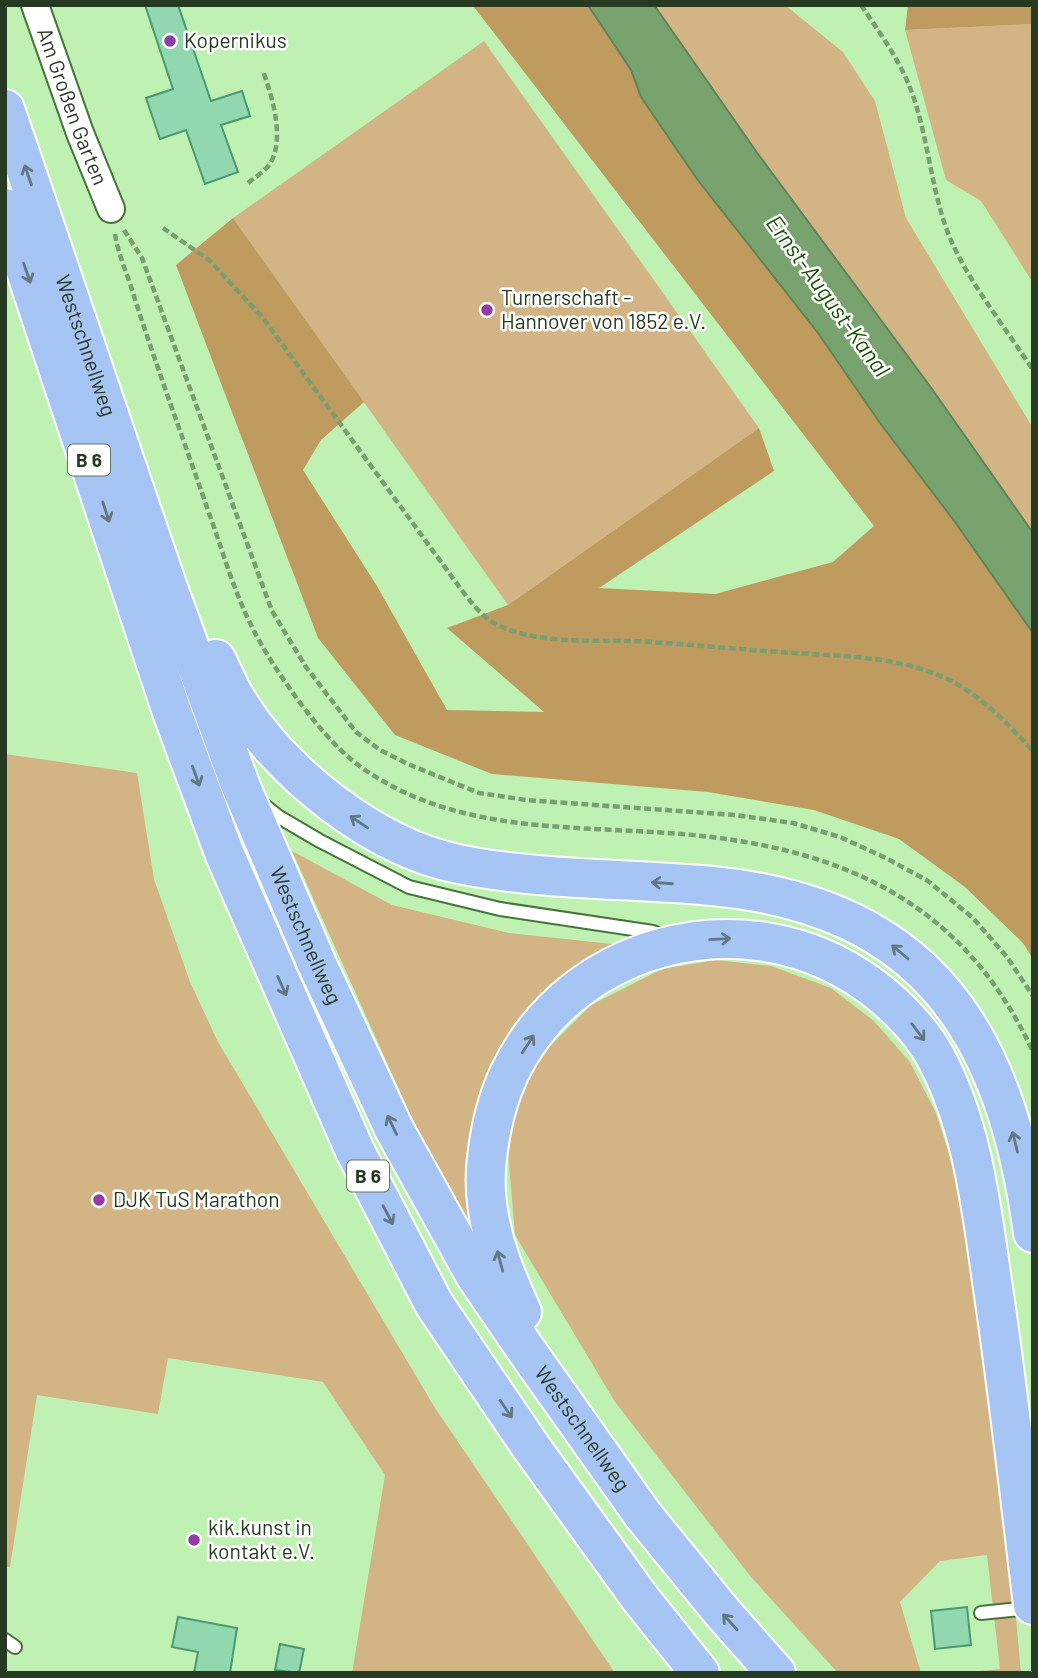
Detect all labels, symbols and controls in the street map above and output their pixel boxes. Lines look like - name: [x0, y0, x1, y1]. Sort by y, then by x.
- street label: Am Großen Garten: [33, 24, 114, 188]
- place label: Kopernikus: [184, 27, 287, 52]
- marker: Kopernikus: [162, 33, 178, 49]
- one-way arrow: [21, 165, 33, 187]
- water label: Ernst-August-Kanal: [761, 209, 897, 382]
- one-way arrow: [22, 261, 34, 283]
- street label: Westschnellweg: [51, 271, 123, 419]
- place label: Turnerschaft - Hannover von 1852 e.V.: [501, 284, 706, 333]
- marker: Turnerschaft - Hannover von 1852 e.V.: [479, 302, 495, 318]
- road number: B 6: [68, 444, 110, 475]
- one-way arrow: [100, 501, 113, 523]
- one-way arrow: [191, 764, 203, 786]
- one-way arrow: [350, 814, 369, 829]
- street label: Westschnellweg: [266, 862, 348, 1008]
- one-way arrow: [651, 876, 674, 889]
- one-way arrow: [708, 933, 731, 946]
- one-way arrow: [891, 944, 909, 960]
- one-way arrow: [276, 975, 289, 996]
- one-way arrow: [910, 1022, 925, 1041]
- one-way arrow: [522, 1034, 536, 1054]
- one-way arrow: [385, 1115, 399, 1136]
- one-way arrow: [1008, 1131, 1021, 1154]
- road number: B 6: [347, 1160, 389, 1192]
- place label: DJK TuS Marathon: [113, 1186, 279, 1211]
- marker: DJK TuS Marathon: [91, 1192, 107, 1208]
- one-way arrow: [382, 1204, 395, 1225]
- one-way arrow: [493, 1250, 506, 1272]
- street label: Westschnellweg: [530, 1360, 636, 1496]
- one-way arrow: [498, 1399, 513, 1418]
- place label: kik.kunst in kontakt e.V.: [208, 1514, 315, 1563]
- marker: kik.kunst in kontakt e.V.: [186, 1532, 202, 1548]
- one-way arrow: [722, 1614, 739, 1631]

